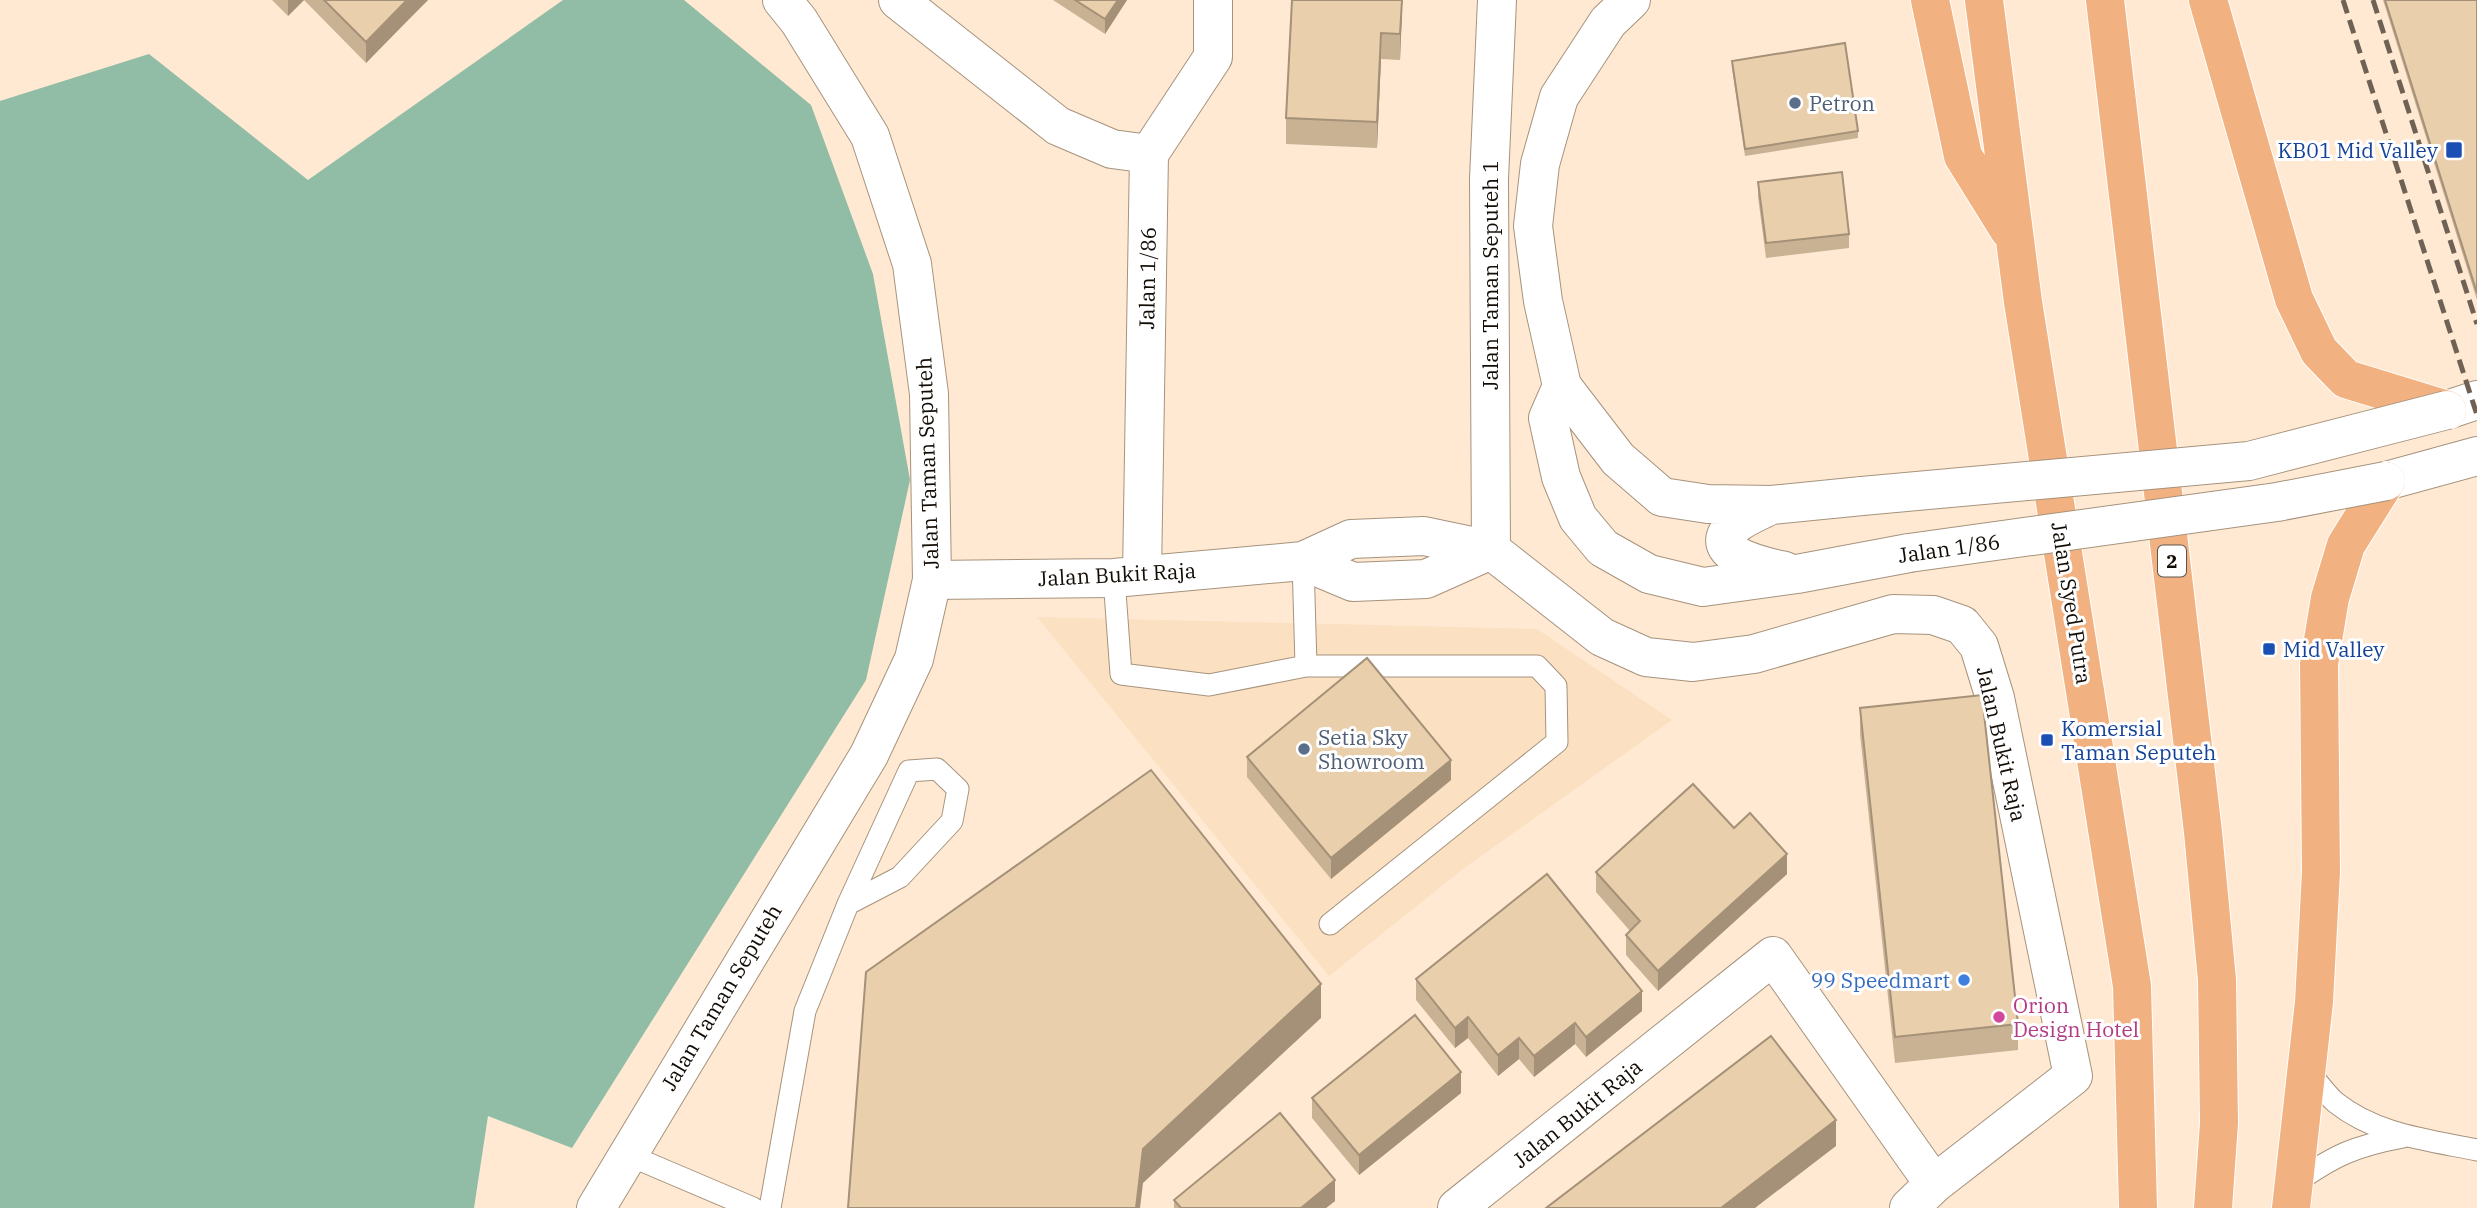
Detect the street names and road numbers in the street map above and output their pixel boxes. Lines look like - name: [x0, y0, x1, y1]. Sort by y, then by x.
- street label: Jalan Taman Seputeh 1: [1476, 160, 1504, 390]
- street label: Jalan 1/86: [1132, 227, 1162, 329]
- street label: Jalan Taman Seputeh: [909, 356, 945, 570]
- street label: Jalan Syed Putra: [2045, 520, 2099, 686]
- street label: Jalan 1/86: [1896, 527, 2002, 569]
- road number: 2: [2158, 546, 2186, 576]
- street label: Jalan Bukit Raja: [1037, 556, 1197, 592]
- street label: Jalan Bukit Raja: [1971, 664, 2033, 824]
- street label: Jalan Taman Seputeh: [654, 899, 788, 1095]
- street label: Jalan Bukit Raja: [1507, 1052, 1647, 1174]

